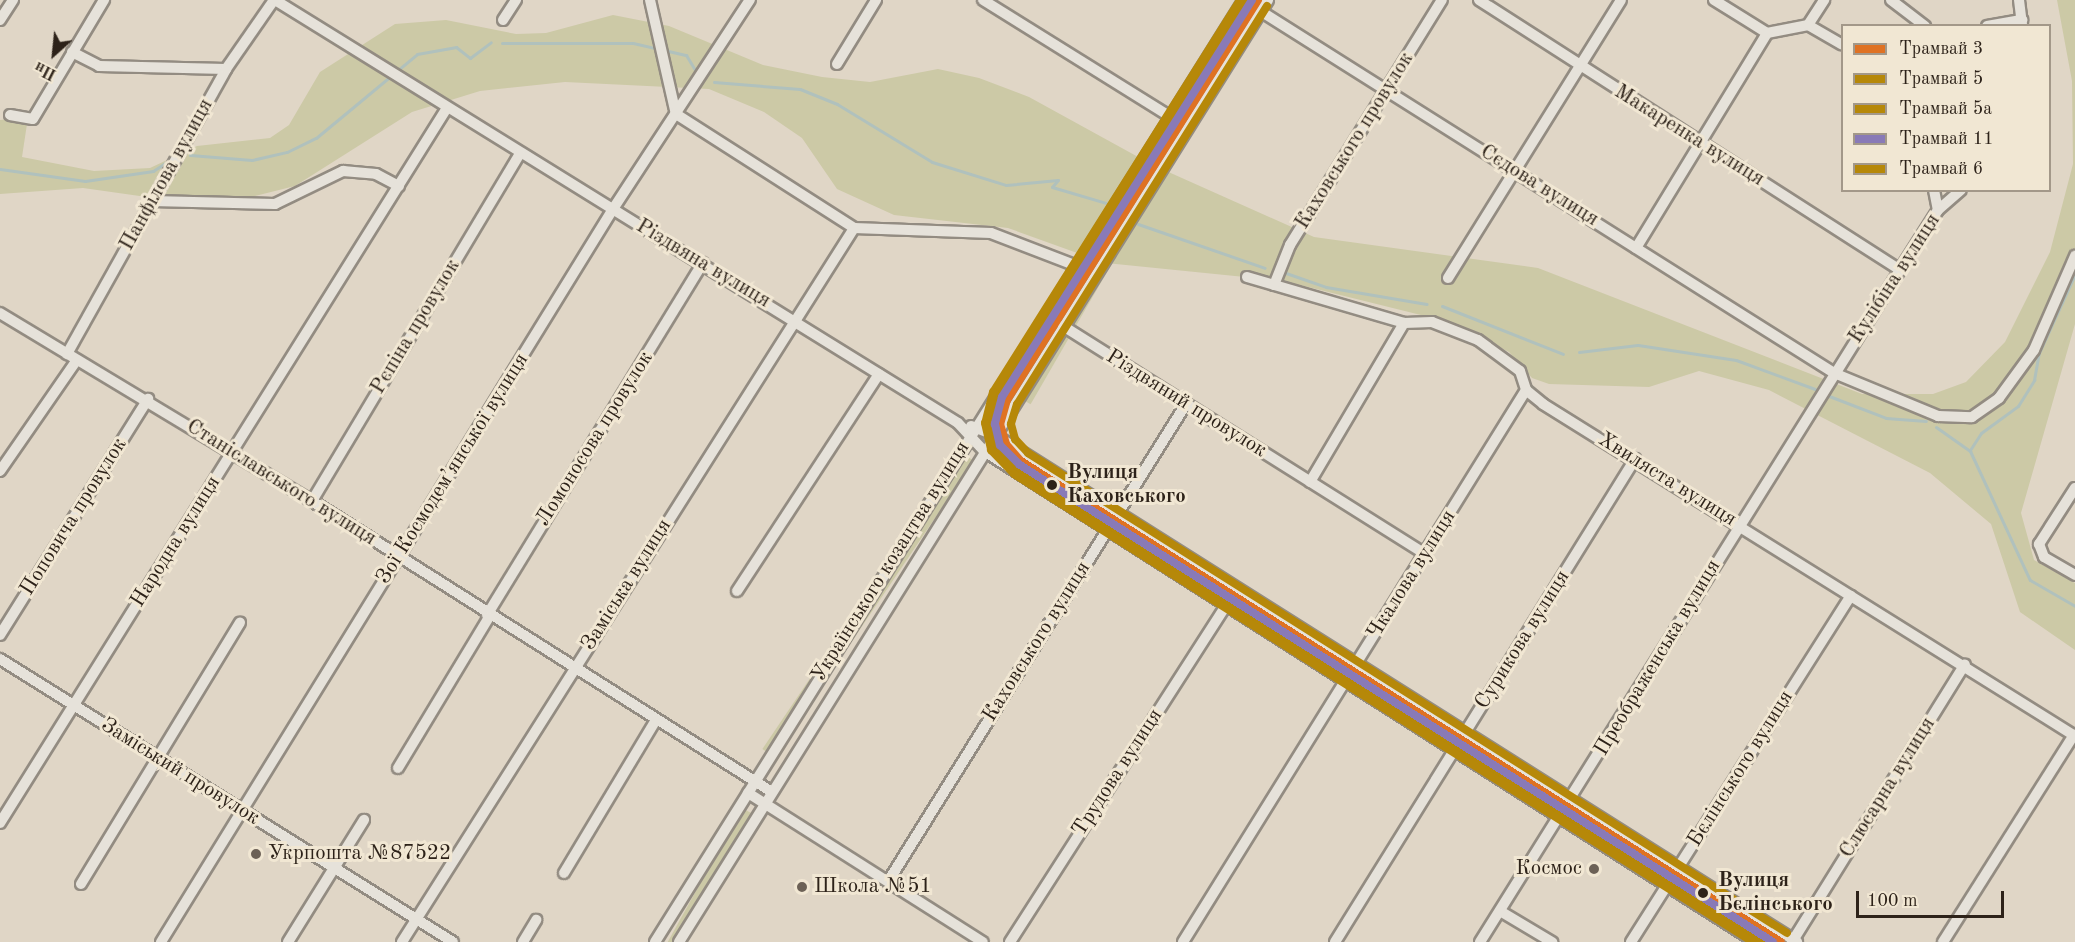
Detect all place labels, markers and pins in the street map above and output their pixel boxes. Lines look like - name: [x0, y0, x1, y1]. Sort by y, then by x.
- place label: Вулиця Каховського: [1067, 460, 1186, 510]
- marker: Вулиця Каховського: [1042, 475, 1062, 495]
- place label: Укрпошта №87522: [268, 841, 451, 867]
- marker: Укрпошта №87522: [249, 847, 263, 861]
- place label: Космос: [1515, 856, 1582, 882]
- marker: Космос: [1587, 862, 1601, 876]
- place label: Вулиця Бєлінського: [1718, 868, 1833, 918]
- place label: Школа №51: [814, 874, 932, 900]
- marker: Школа №51: [795, 880, 809, 894]
- marker: Вулиця Бєлінського: [1693, 883, 1713, 903]

